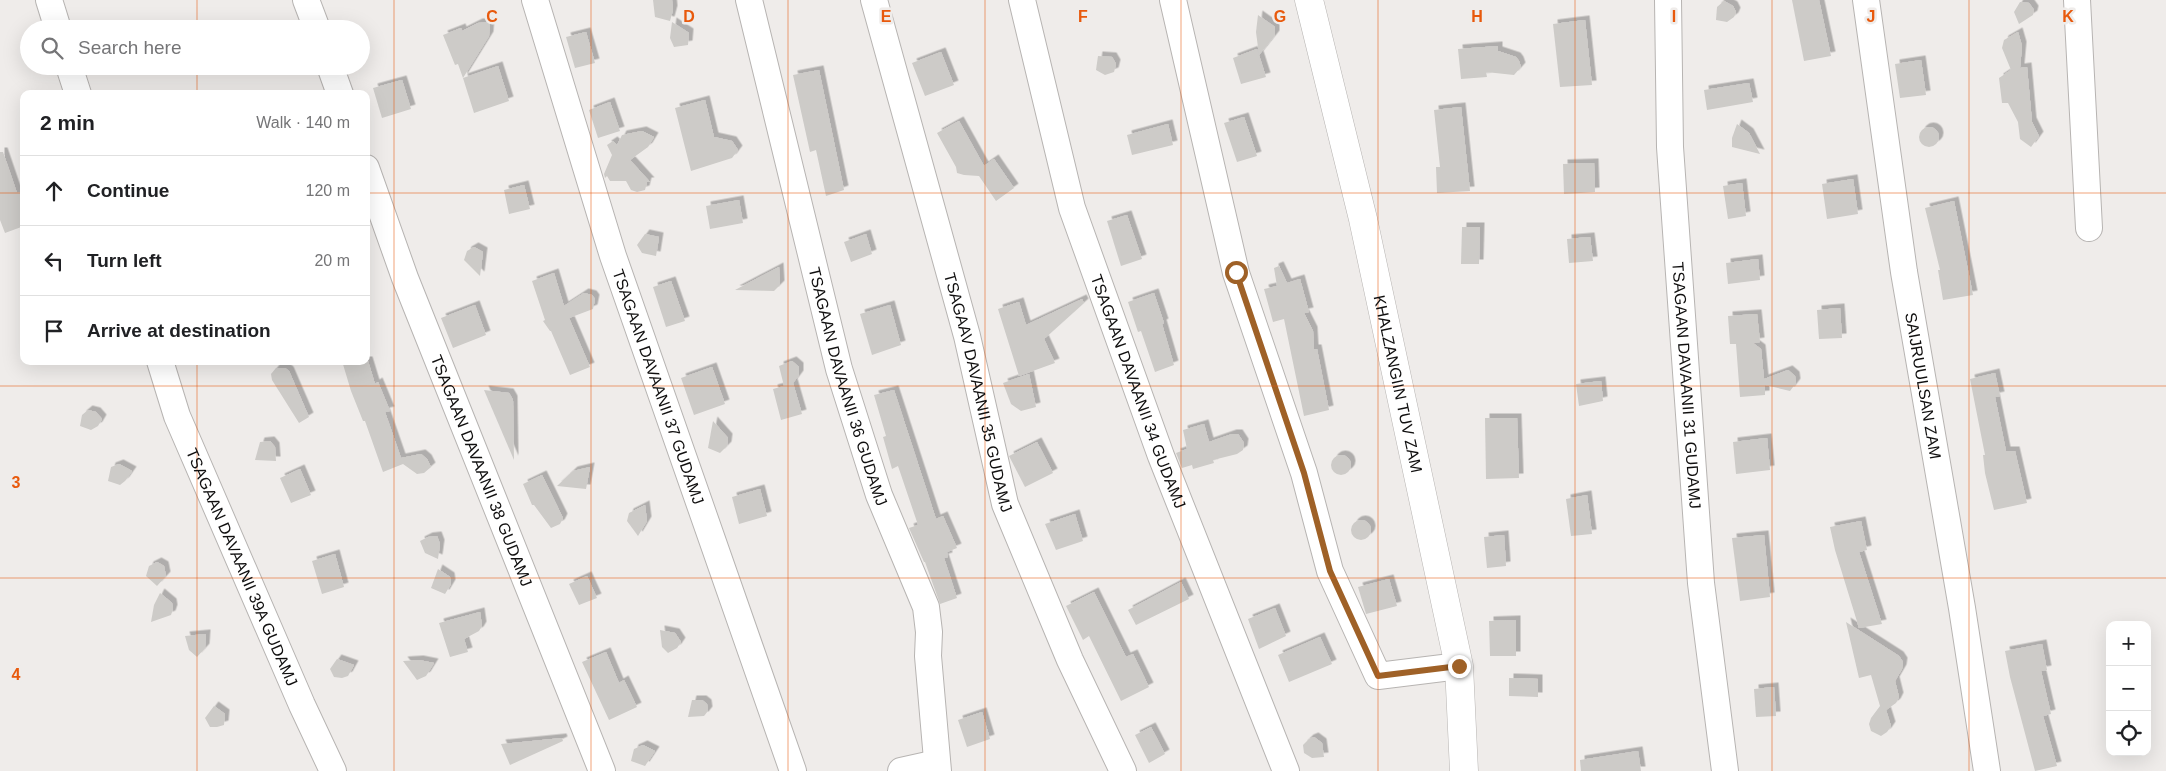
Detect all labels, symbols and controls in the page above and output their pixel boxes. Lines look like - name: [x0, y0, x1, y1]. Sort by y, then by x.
- text: C: [486, 8, 498, 25]
- text: D: [683, 8, 695, 25]
- text: E: [881, 8, 892, 25]
- text: F: [1078, 8, 1088, 25]
- text: G: [1274, 8, 1286, 25]
- text: H: [1471, 8, 1483, 25]
- text: I: [1672, 8, 1676, 25]
- text: J: [1867, 8, 1875, 25]
- text: K: [2062, 8, 2074, 25]
- search box: [20, 20, 370, 75]
- icon: search: [38, 34, 66, 62]
- text: Search here: [78, 37, 182, 58]
- text: 2 min: [40, 111, 95, 134]
- text: Walk · 140 m: [256, 114, 350, 131]
- icon: ahead: [40, 177, 68, 205]
- text: Continue: [87, 180, 169, 201]
- text: 120 m: [306, 182, 350, 199]
- icon: left: [40, 247, 68, 275]
- text: Turn left: [87, 250, 162, 271]
- text: 20 m: [314, 252, 350, 269]
- route start: [1225, 261, 1248, 284]
- street label: TSAGAAN DAVAANII 31 GUDAMJ: [1670, 261, 1704, 509]
- street label: TSAGAAN DAVAANII 36 GUDAMJ: [806, 265, 891, 508]
- street label: TSAGAAN DAVAANII 37 GUDAMJ: [610, 267, 708, 506]
- street label: TSAGAAV DAVAANII 35 GUDAMJ: [941, 271, 1016, 515]
- street label: TSAGAAN DAVAANII 34 GUDAMJ: [1088, 272, 1189, 511]
- street label: KHALZANGIIN TUV ZAM: [1371, 293, 1426, 474]
- street label: SAIJRUULSAN ZAM: [1903, 311, 1945, 460]
- icon: arrive: [40, 317, 68, 345]
- text: Arrive at destination: [87, 320, 271, 341]
- street label: TSAGAAN DAVAANII 38 GUDAMJ: [428, 352, 536, 589]
- street label: TSAGAAN DAVAANII 39A GUDAMJ: [183, 445, 301, 688]
- text: 3: [12, 474, 21, 491]
- map controls: [2106, 621, 2151, 756]
- button: +: [2106, 621, 2151, 666]
- route end: [1448, 655, 1471, 678]
- text: 4: [12, 666, 21, 683]
- button: −: [2106, 666, 2151, 711]
- button: locate: [2106, 711, 2151, 756]

